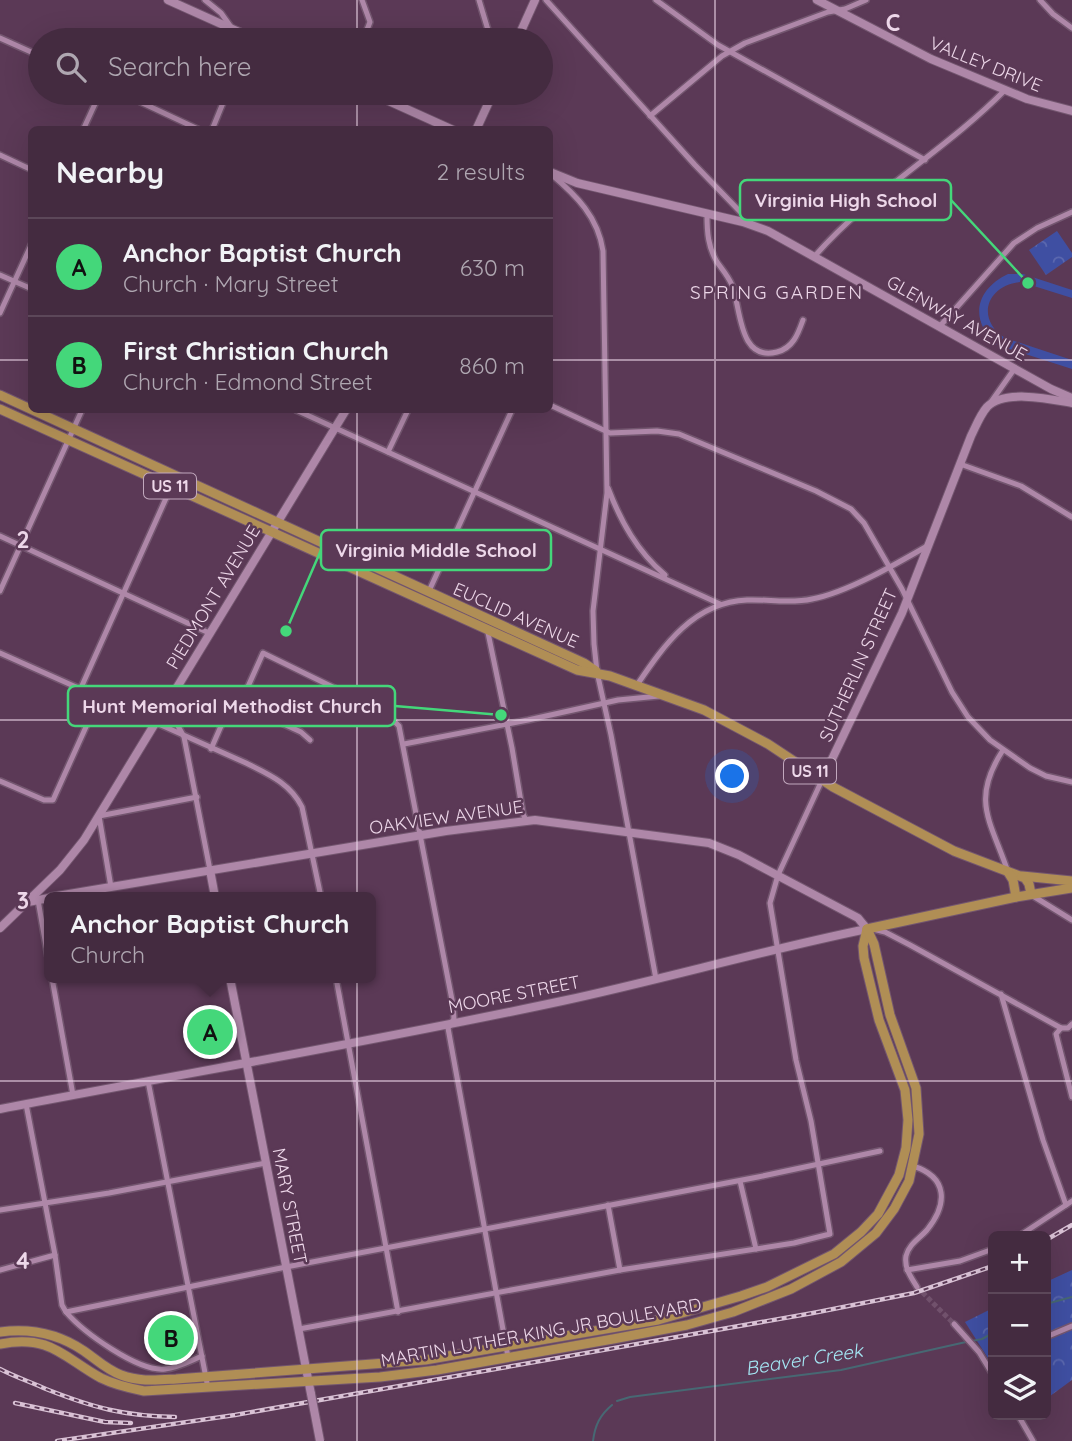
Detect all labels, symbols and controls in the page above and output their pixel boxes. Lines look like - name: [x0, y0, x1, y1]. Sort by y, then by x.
- text: C: [886, 8, 900, 37]
- search box: [28, 28, 553, 105]
- street label: VALLEY DRIVE: [926, 31, 1046, 97]
- icon: search: [52, 48, 90, 86]
- text: Search here: [108, 50, 252, 83]
- text: Nearby: [56, 153, 164, 191]
- text: 2 results: [436, 157, 525, 186]
- callout: Virginia High School: [740, 180, 951, 220]
- text: Virginia High School: [755, 188, 937, 212]
- text: Anchor Baptist Church: [123, 236, 402, 269]
- text: A: [72, 253, 86, 282]
- text: 630 m: [460, 253, 525, 282]
- text: Church · Mary Street: [123, 269, 339, 298]
- street label: GLENWAY AVENUE: [883, 270, 1031, 366]
- district label: SPRING GARDEN: [690, 280, 864, 304]
- text: First Christian Church: [123, 334, 389, 367]
- text: B: [71, 351, 87, 380]
- text: 860 m: [459, 351, 525, 380]
- text: Church · Edmond Street: [123, 367, 373, 396]
- road number: US 11: [144, 474, 196, 499]
- street label: PIEDMONT AVENUE: [161, 521, 265, 673]
- text: 2: [16, 525, 30, 554]
- callout: Virginia Middle School: [321, 530, 551, 570]
- text: Virginia Middle School: [335, 538, 537, 562]
- street label: EUCLID AVENUE: [450, 577, 582, 653]
- street label: SUTHERLIN STREET: [814, 585, 902, 745]
- callout: Hunt Memorial Methodist Church: [68, 686, 395, 726]
- text: Hunt Memorial Methodist Church: [82, 694, 382, 718]
- road number: US 11: [784, 758, 836, 784]
- your location: [715, 759, 749, 793]
- street label: OAKVIEW AVENUE: [368, 795, 524, 839]
- text: 3: [17, 886, 29, 915]
- popup: [44, 892, 376, 983]
- text: Anchor Baptist Church: [71, 907, 349, 940]
- text: Church: [71, 940, 145, 969]
- street label: MOORE STREET: [446, 970, 582, 1018]
- pin: A: [187, 1006, 233, 1058]
- street label: MARY STREET: [267, 1146, 313, 1266]
- map controls: [988, 1231, 1051, 1420]
- button: +: [988, 1231, 1051, 1294]
- text: 4: [16, 1246, 30, 1275]
- street label: MARTIN LUTHER KING JR BOULEVARD: [379, 1292, 703, 1372]
- button: −: [988, 1294, 1051, 1357]
- pin: B: [148, 1312, 194, 1364]
- water label: Beaver Creek: [744, 1338, 866, 1380]
- button: layers: [988, 1357, 1051, 1420]

